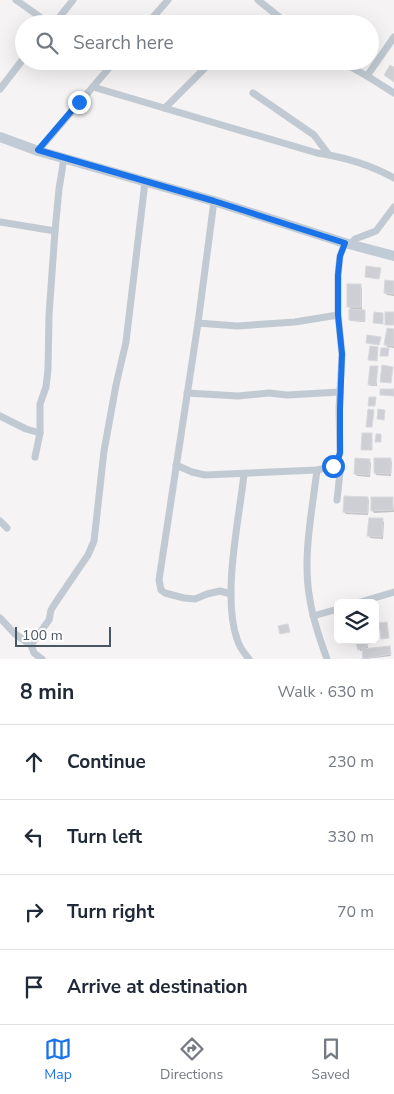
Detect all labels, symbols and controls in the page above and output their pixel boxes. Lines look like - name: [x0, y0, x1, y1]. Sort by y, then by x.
- search box: [15, 15, 379, 70]
- icon: search: [33, 29, 61, 57]
- text: Search here: [73, 30, 174, 56]
- route end: [68, 91, 91, 114]
- route start: [322, 455, 345, 478]
- map controls: [334, 599, 379, 644]
- button: layers: [334, 599, 379, 644]
- scale bar: [15, 624, 111, 647]
- text: 100 m: [22, 626, 63, 645]
- text: 8 min: [20, 678, 74, 706]
- text: Walk · 630 m: [278, 681, 374, 703]
- icon: ahead: [20, 748, 48, 776]
- text: Continue: [67, 749, 146, 775]
- text: 230 m: [327, 751, 374, 773]
- icon: left: [20, 823, 48, 851]
- text: Turn left: [67, 824, 142, 850]
- text: 330 m: [327, 826, 374, 848]
- icon: right: [20, 898, 48, 926]
- text: Turn right: [67, 899, 154, 925]
- text: 70 m: [337, 901, 374, 923]
- icon: arrive: [20, 973, 48, 1001]
- text: Arrive at destination: [67, 974, 248, 1000]
- tab: Map: [44, 1035, 72, 1084]
- tab: Directions: [160, 1035, 223, 1084]
- tab: Saved: [311, 1035, 350, 1084]

